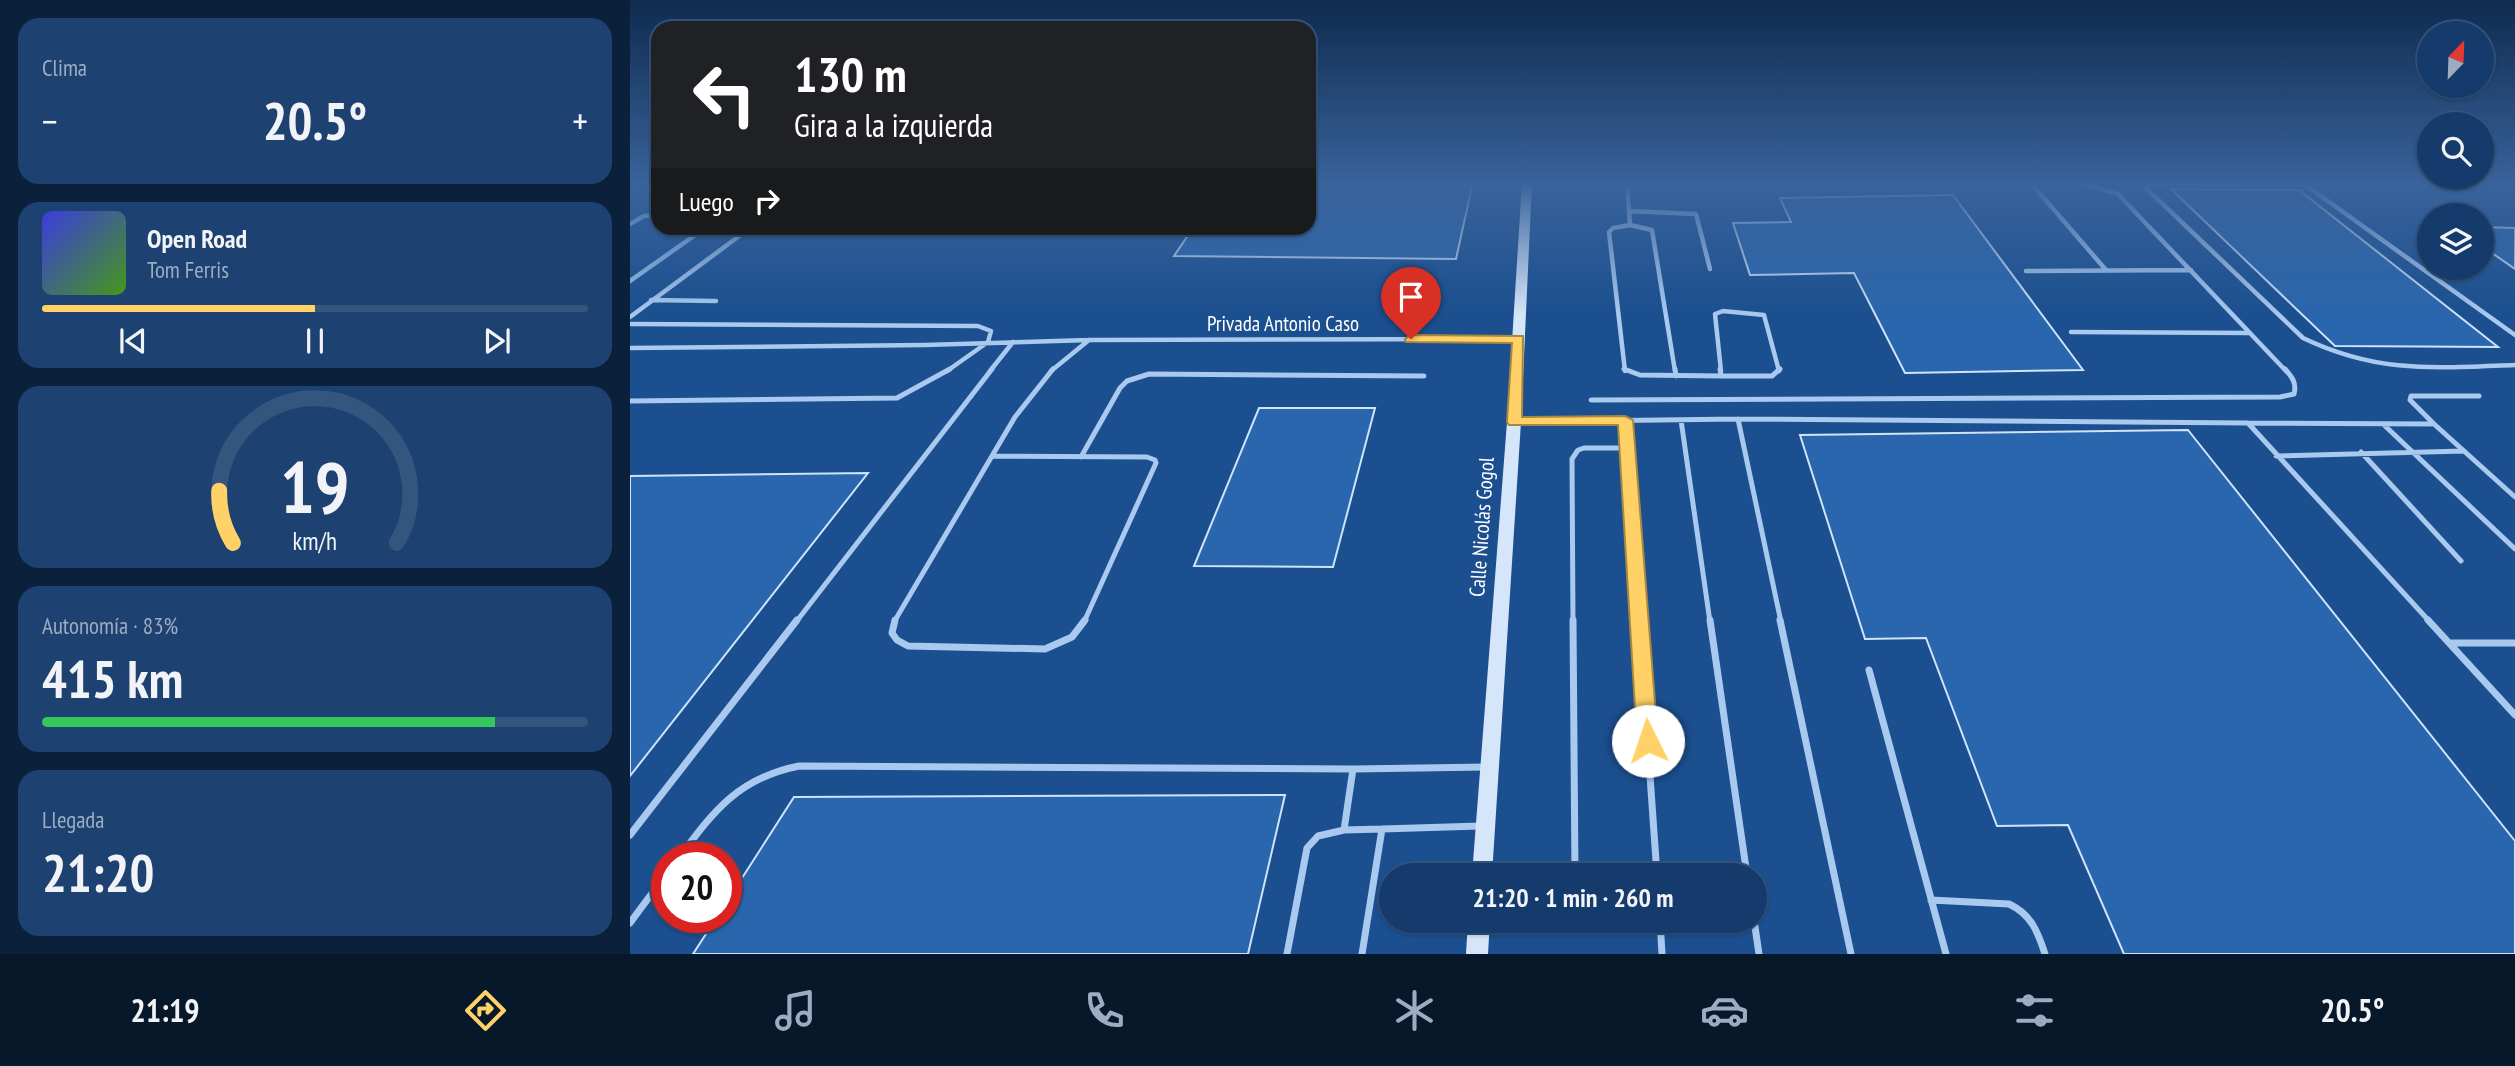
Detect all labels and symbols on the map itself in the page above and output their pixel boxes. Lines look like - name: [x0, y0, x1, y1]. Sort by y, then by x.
- north arrow: [2417, 21, 2494, 98]
- pin: [1381, 267, 1441, 339]
- street label: Privada Antonio Caso: [1207, 310, 1359, 337]
- street label: Calle Nicolás Gogol: [1463, 456, 1500, 598]
- position arrow: [1611, 704, 1685, 778]
- speed limit sign: 20: [651, 842, 742, 933]

